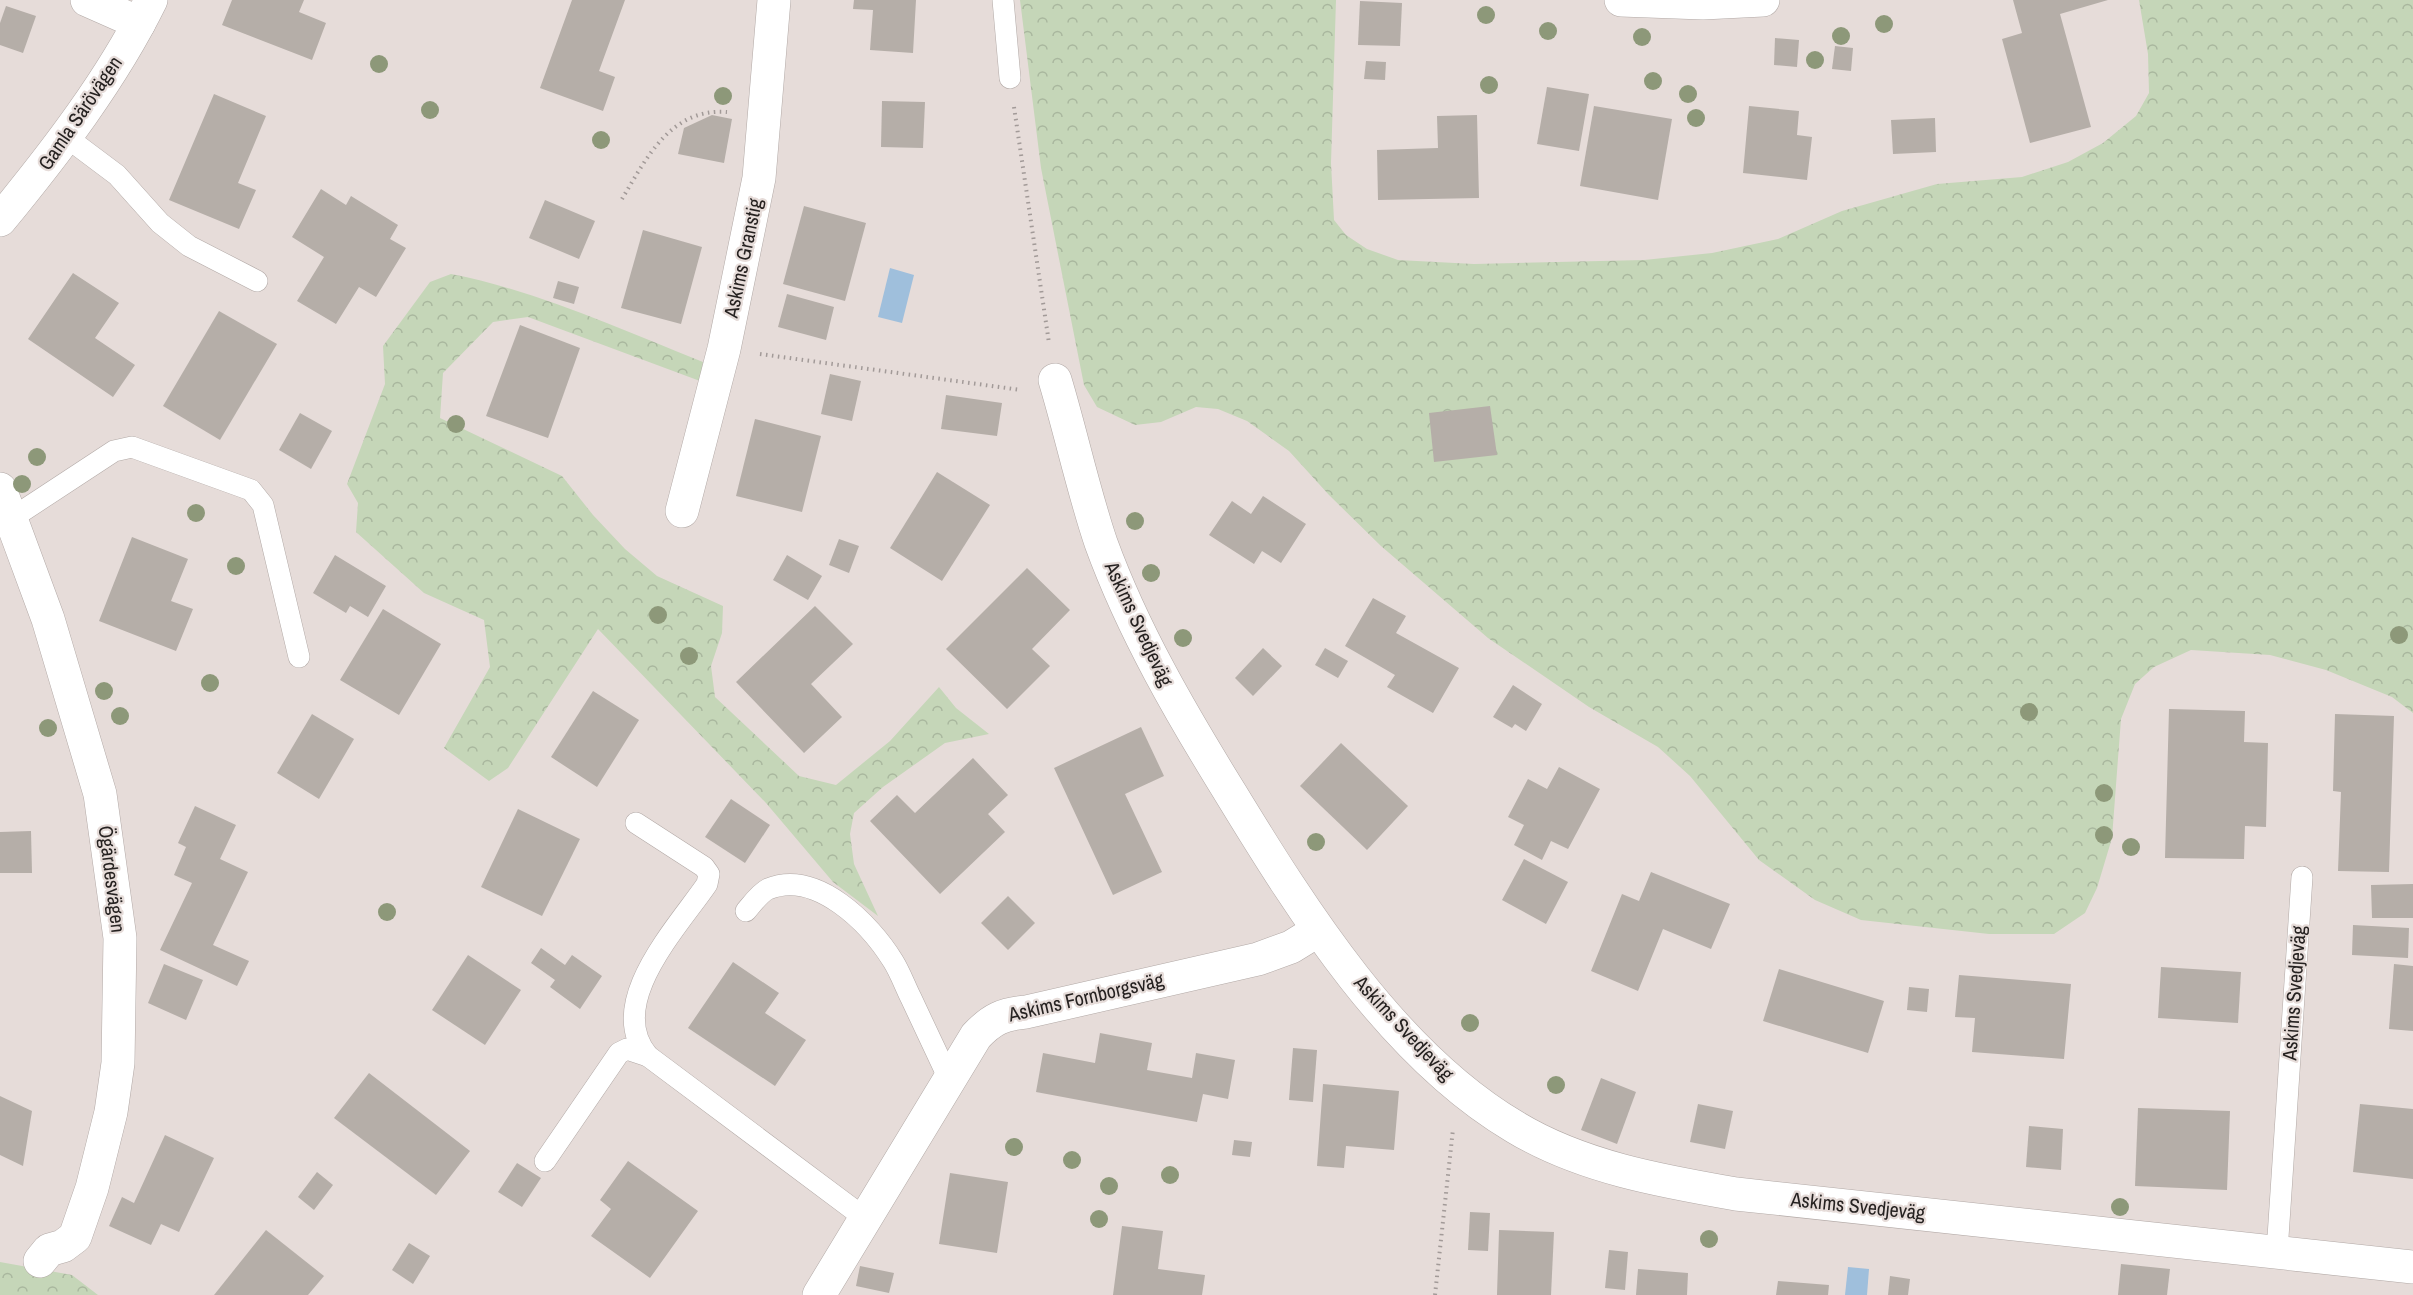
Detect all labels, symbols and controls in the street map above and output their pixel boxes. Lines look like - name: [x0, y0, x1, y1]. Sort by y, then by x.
- street label: Gamla Särövägen: [31, 50, 128, 175]
- street label: Askims Granstig: [716, 196, 768, 321]
- street label: Askims Svedjeväg: [1098, 556, 1180, 691]
- street label: Ögärdesvägen: [93, 824, 132, 934]
- street label: Askims Svedjeväg: [2275, 925, 2312, 1062]
- street label: Askims Fornborgsväg: [1005, 966, 1166, 1028]
- street label: Askims Svedjeväg: [1348, 968, 1460, 1086]
- street label: Askims Svedjeväg: [1789, 1185, 1927, 1226]

